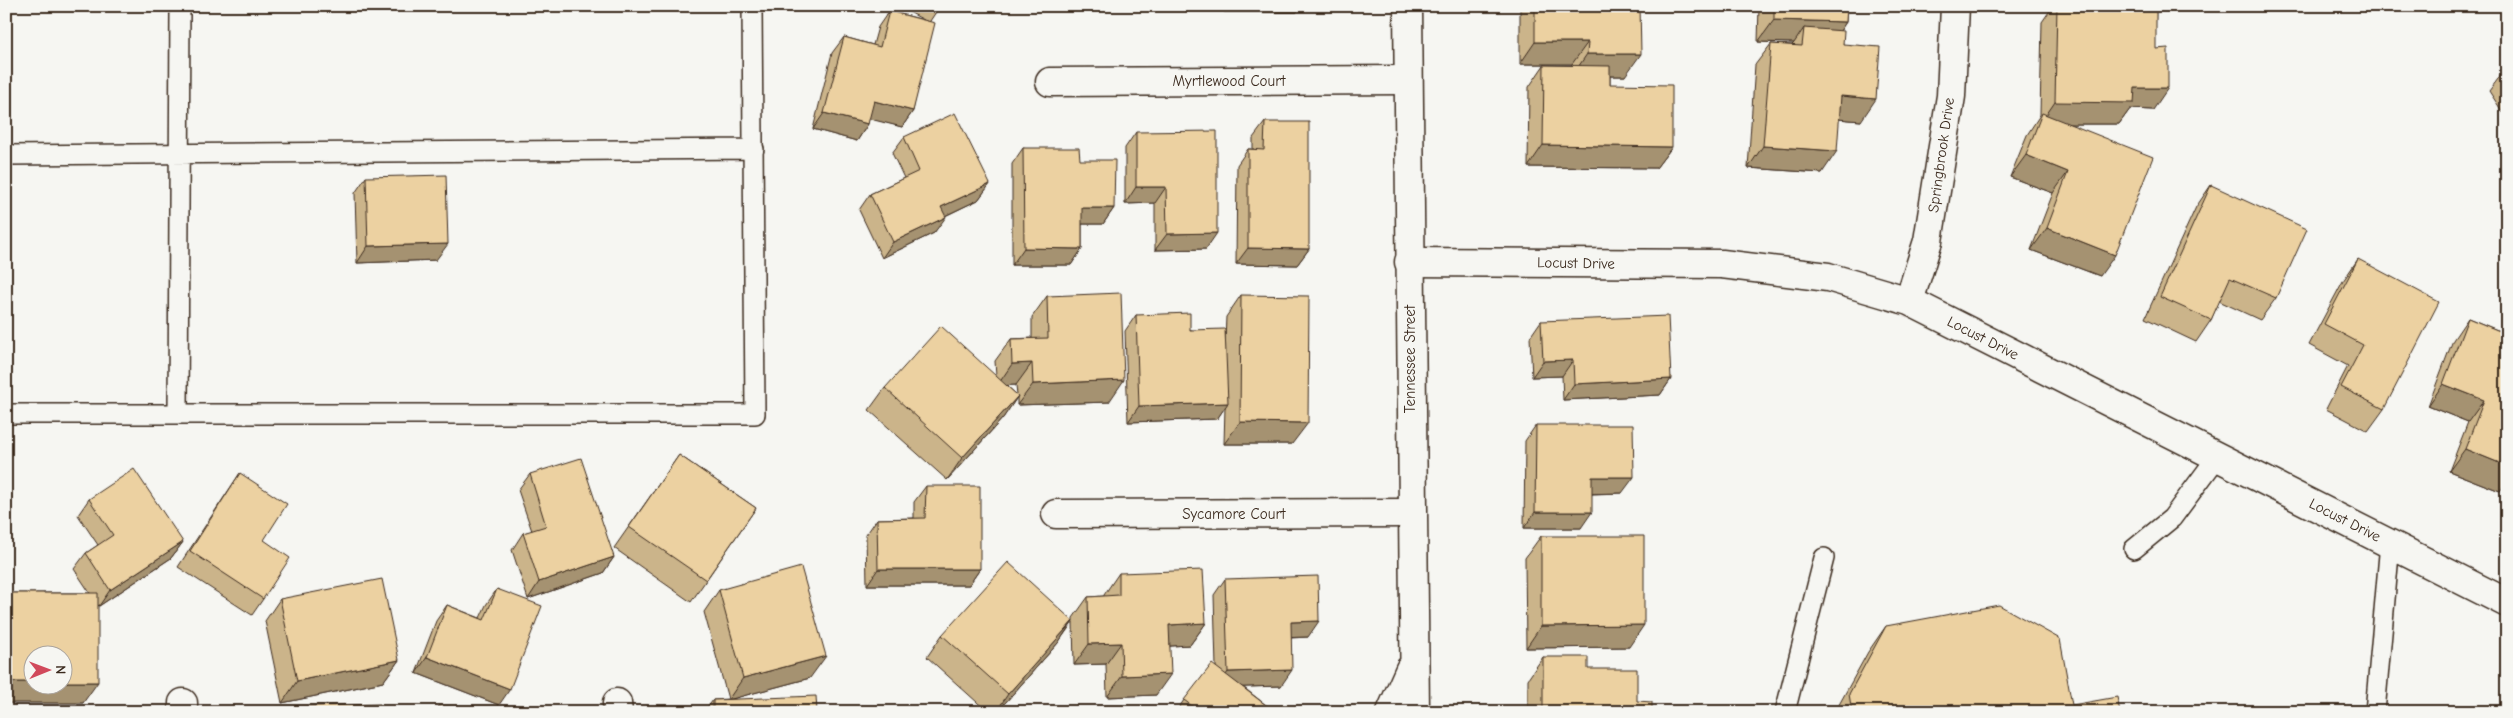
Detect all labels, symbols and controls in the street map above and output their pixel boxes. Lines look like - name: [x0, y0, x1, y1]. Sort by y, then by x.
- street label: Myrtlewood Court: [1173, 72, 1286, 90]
- street label: Springbrook Drive: [1924, 96, 1958, 214]
- street label: Locust Drive: [1537, 253, 1616, 273]
- street label: Tennessee Street: [1401, 304, 1419, 413]
- street label: Locust Drive: [1944, 312, 2022, 364]
- street label: Locust Drive: [2306, 494, 2384, 546]
- street label: Sycamore Court: [1182, 505, 1286, 523]
- north arrow: [22, 646, 72, 696]
- text: N: [52, 665, 69, 674]

